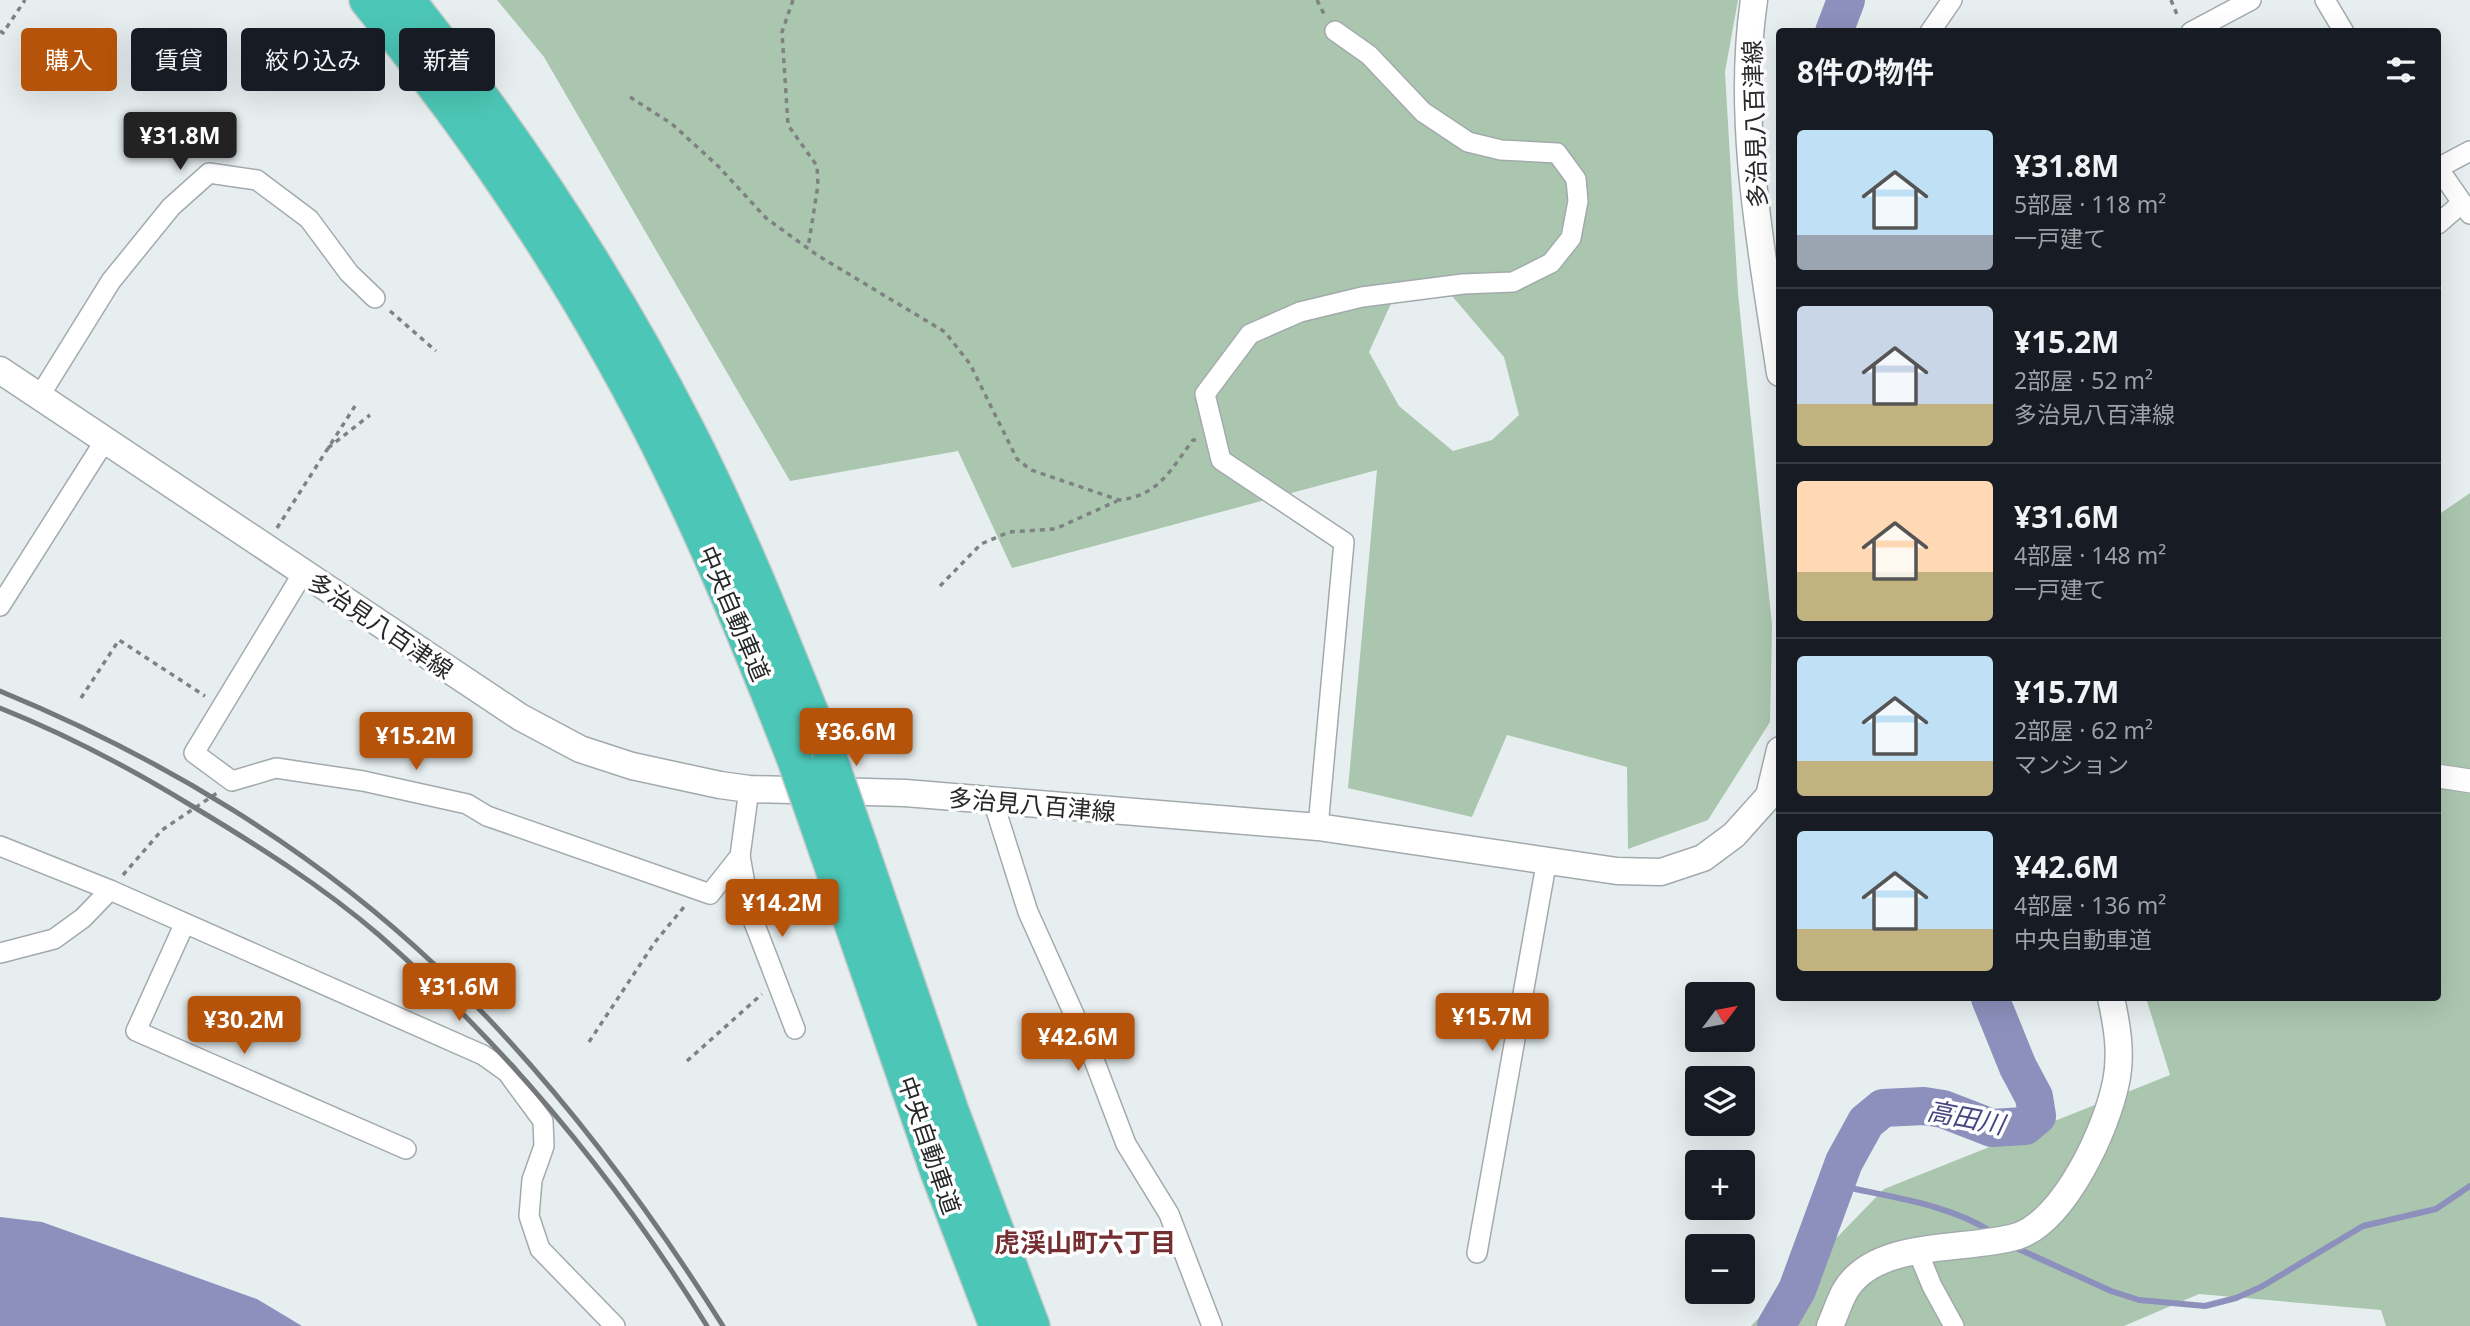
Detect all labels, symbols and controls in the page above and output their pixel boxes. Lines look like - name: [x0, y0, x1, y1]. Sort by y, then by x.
- chip: 購入: [21, 28, 117, 91]
- chip: 賃貸: [131, 28, 227, 91]
- chip: 絞り込み: [241, 28, 385, 91]
- chip: 新着: [399, 28, 495, 91]
- street label: 多治見八百津線: [1735, 39, 1773, 209]
- text: 8件の物件: [1797, 51, 1934, 92]
- icon: filters: [2382, 51, 2420, 89]
- pin: ¥31.8M: [123, 113, 237, 172]
- text: ¥31.8M: [140, 119, 220, 151]
- text: ¥31.8M: [2014, 145, 2119, 186]
- icon: home: [1853, 158, 1937, 242]
- text: 5部屋 · 118 m²: [2014, 188, 2166, 220]
- text: 一戸建て: [2014, 222, 2106, 254]
- text: ¥15.2M: [2014, 321, 2119, 362]
- icon: home: [1853, 334, 1937, 418]
- text: 2部屋 · 52 m²: [2014, 364, 2153, 396]
- text: 多治見八百津線: [2014, 398, 2175, 430]
- text: ¥31.6M: [2014, 496, 2119, 537]
- icon: home: [1853, 509, 1937, 593]
- text: 4部屋 · 148 m²: [2014, 539, 2166, 571]
- street label: 中央自動車道: [692, 540, 778, 686]
- street label: 多治見八百津線: [302, 564, 460, 686]
- text: 一戸建て: [2014, 573, 2106, 605]
- text: ¥15.7M: [2014, 671, 2119, 712]
- icon: home: [1853, 684, 1937, 768]
- pin: ¥36.6M: [799, 708, 913, 768]
- pin: ¥15.2M: [359, 712, 473, 772]
- text: 2部屋 · 62 m²: [2014, 714, 2153, 746]
- text: ¥36.6M: [816, 715, 896, 747]
- text: ¥15.2M: [376, 719, 456, 751]
- text: マンション: [2014, 748, 2129, 780]
- street label: 多治見八百津線: [947, 780, 1117, 828]
- text: ¥42.6M: [2014, 846, 2119, 887]
- icon: home: [1853, 859, 1937, 943]
- pin: ¥14.2M: [725, 880, 839, 939]
- text: ¥14.2M: [742, 886, 822, 918]
- text: 4部屋 · 136 m²: [2014, 889, 2166, 921]
- text: 中央自動車道: [2014, 923, 2152, 955]
- pin: ¥31.6M: [402, 964, 516, 1023]
- text: ¥31.6M: [419, 970, 499, 1002]
- north arrow: [1685, 982, 1755, 1052]
- map controls: [1685, 982, 1755, 1304]
- pin: ¥15.7M: [1435, 993, 1549, 1053]
- pin: ¥30.2M: [187, 996, 301, 1056]
- text: ¥15.7M: [1452, 1000, 1532, 1032]
- text: ¥30.2M: [204, 1003, 284, 1035]
- pin: ¥42.6M: [1021, 1014, 1135, 1073]
- text: ¥42.6M: [1038, 1020, 1118, 1052]
- button: layers: [1685, 1066, 1755, 1136]
- street label: 中央自動車道: [891, 1072, 969, 1218]
- water label: 高田川: [1924, 1092, 2011, 1143]
- button: +: [1685, 1150, 1755, 1220]
- district label: 虎渓山町六丁目: [994, 1224, 1176, 1260]
- button: −: [1685, 1234, 1755, 1304]

